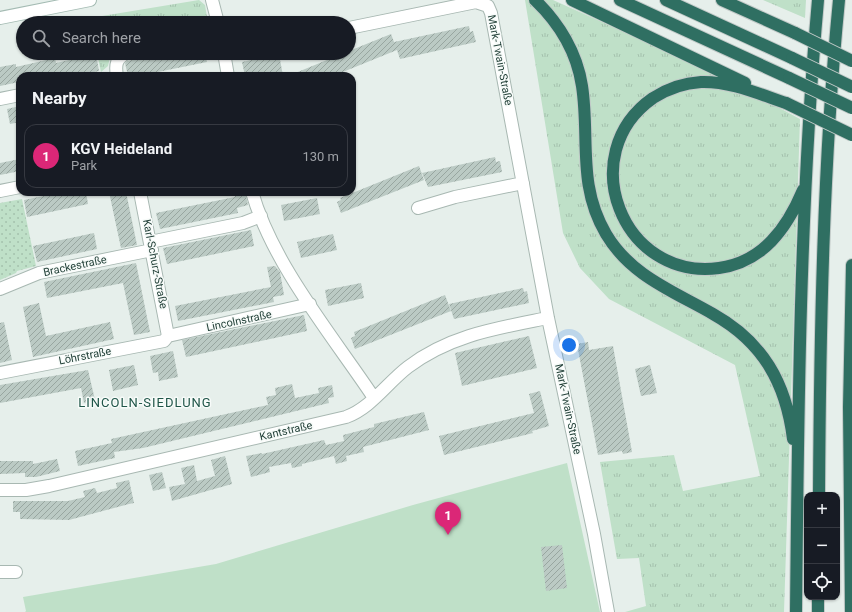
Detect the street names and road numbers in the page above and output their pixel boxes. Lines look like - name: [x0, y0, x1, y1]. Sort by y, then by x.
- street label: Mark-Twain-Straße: [485, 13, 515, 107]
- street label: Karl-Schurz-Straße: [140, 218, 170, 310]
- street label: Brackestraße: [42, 253, 108, 279]
- street label: Lincolnstraße: [205, 308, 273, 334]
- street label: Löhrstraße: [58, 345, 112, 367]
- street label: Mark-Twain-Straße: [552, 363, 584, 456]
- street label: Kantstraße: [258, 419, 314, 443]

